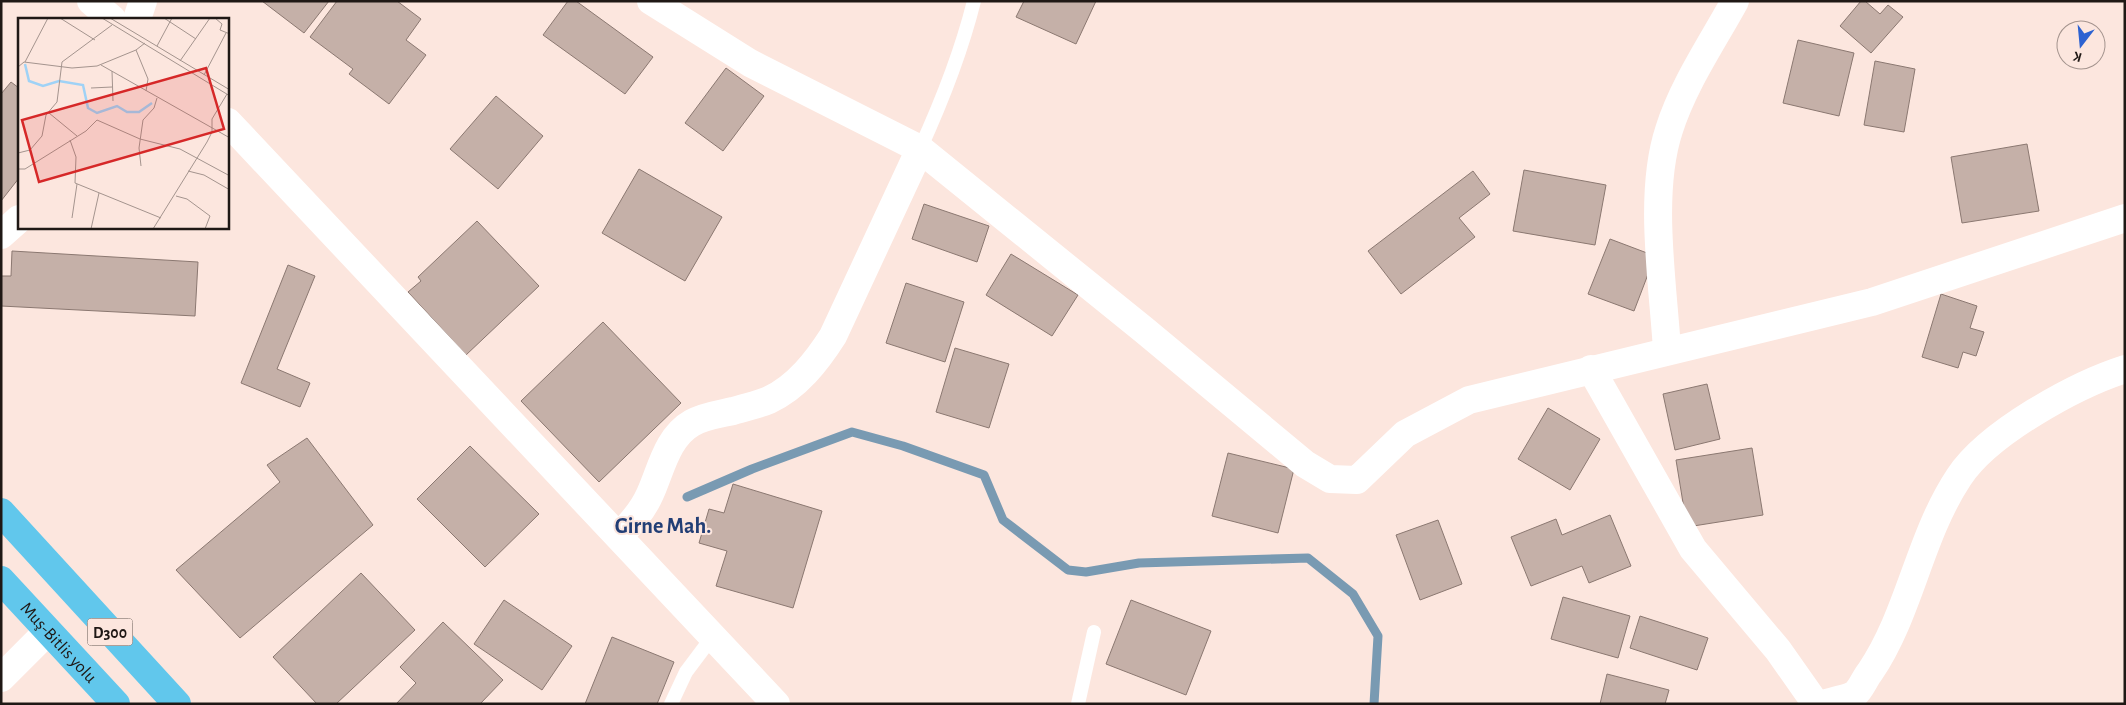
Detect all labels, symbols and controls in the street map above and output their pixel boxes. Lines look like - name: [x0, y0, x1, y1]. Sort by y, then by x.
- inset map: [18, 18, 229, 229]
- north arrow: [2056, 20, 2106, 70]
- text: K: [2071, 48, 2084, 64]
- district label: Girne Mah.: [615, 515, 711, 537]
- street label: Muş-Bitlis yolu: [16, 599, 100, 687]
- road number: D300: [88, 618, 132, 646]

